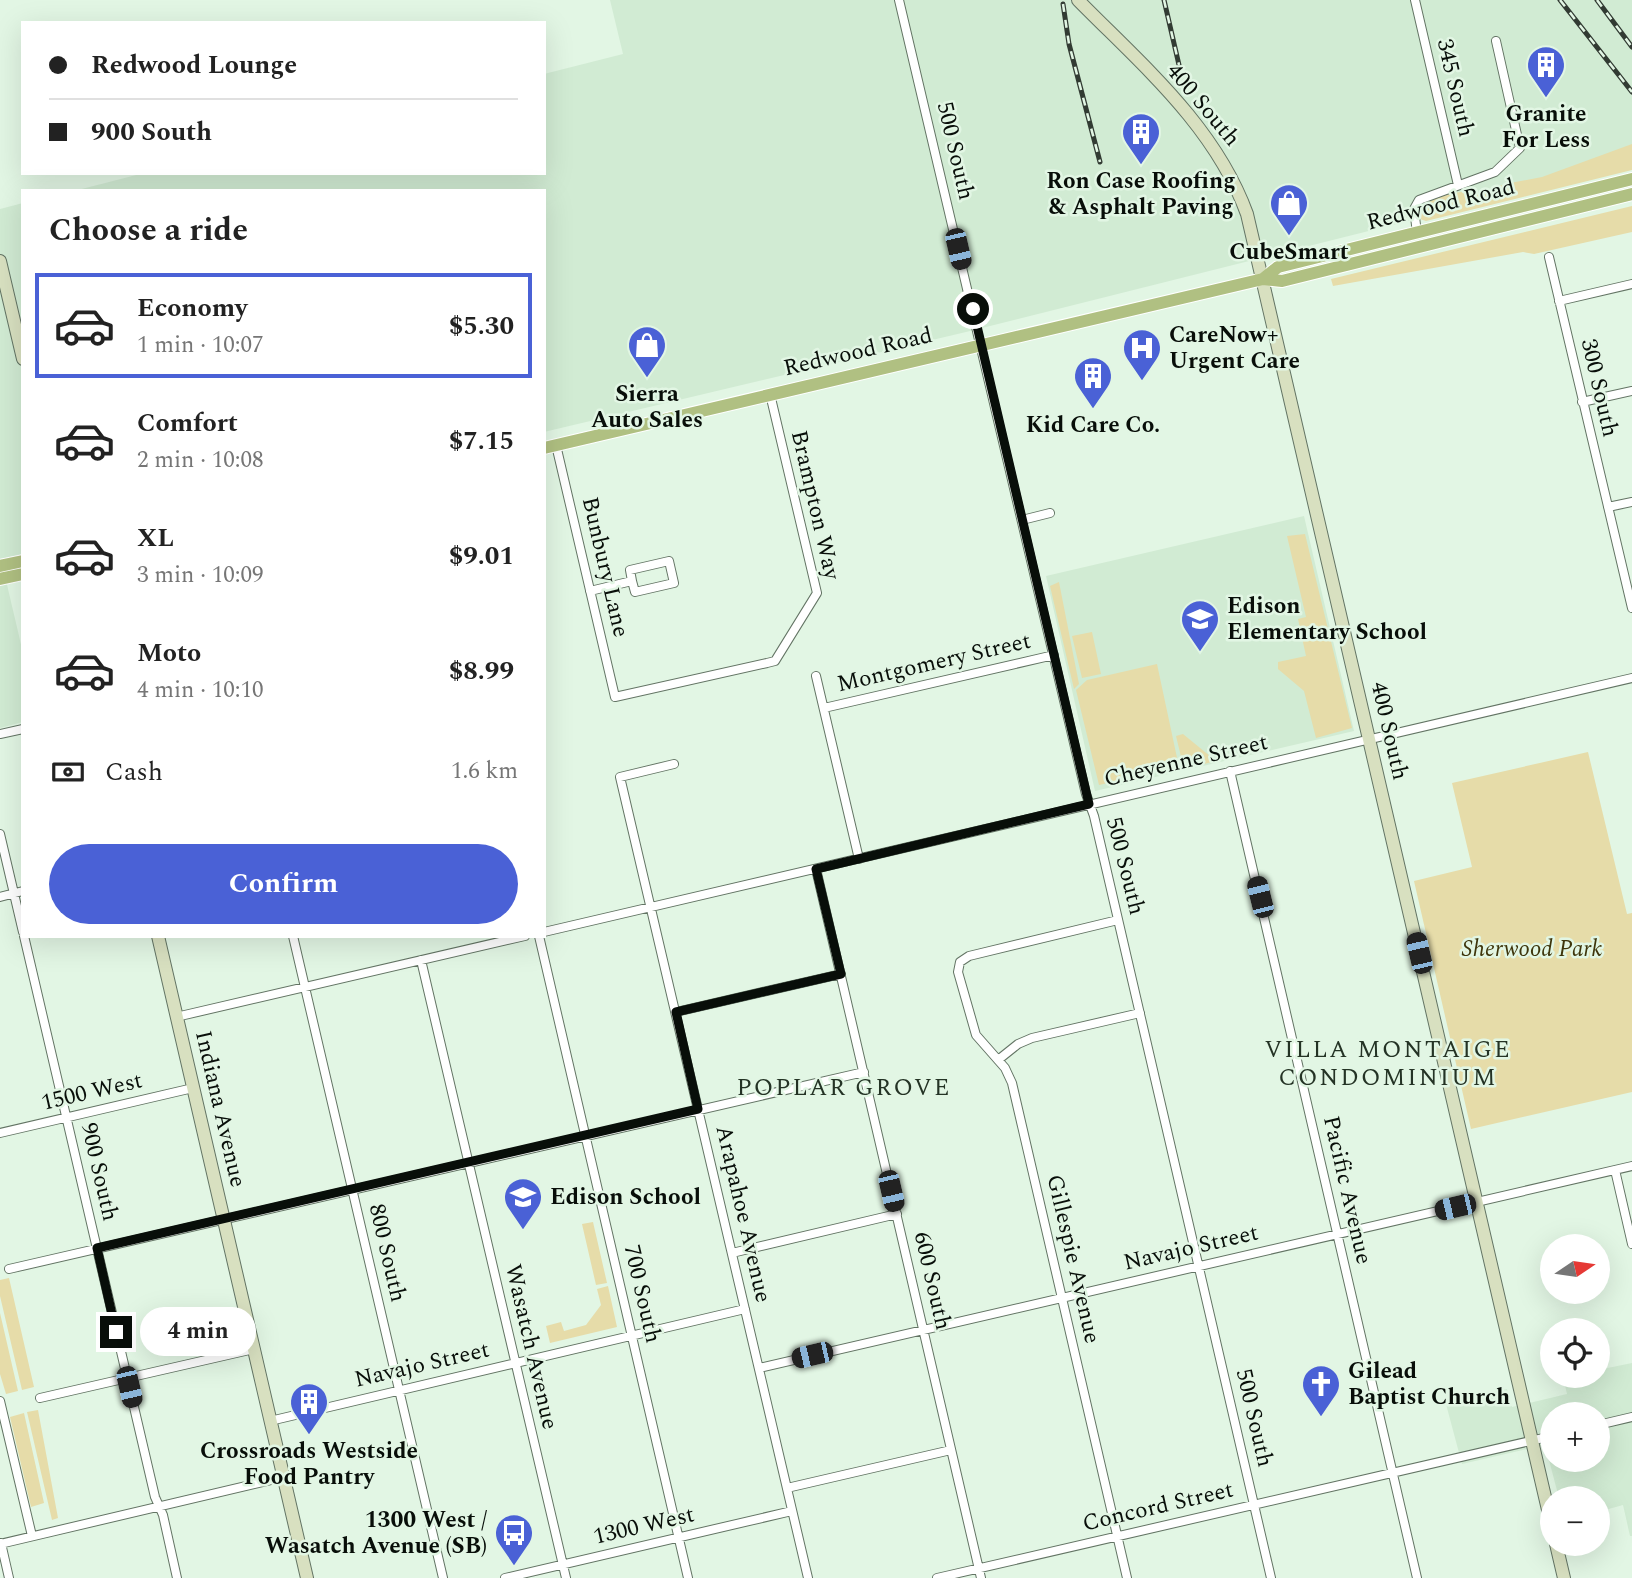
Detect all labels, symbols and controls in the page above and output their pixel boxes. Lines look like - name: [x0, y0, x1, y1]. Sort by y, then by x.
- street label: 345 South: [1427, 35, 1483, 141]
- building icon: Granite For Less: [1525, 44, 1567, 99]
- text: Redwood Lounge: [91, 45, 297, 85]
- street label: 400 South: [1158, 56, 1248, 154]
- place label: Granite For Less: [1502, 97, 1590, 158]
- street label: 500 South: [927, 98, 983, 204]
- building icon: Ron Case Roofing & Asphalt Paving: [1120, 111, 1162, 166]
- text: 900 South: [91, 112, 212, 152]
- place label: Ron Case Roofing & Asphalt Paving: [1046, 164, 1236, 225]
- street label: Redwood Road: [1363, 170, 1519, 240]
- shop icon: CubeSmart: [1268, 182, 1310, 237]
- text: Choose a ride: [49, 206, 248, 255]
- car: [944, 226, 973, 272]
- place label: CubeSmart: [1229, 235, 1349, 270]
- text: Economy: [137, 288, 247, 328]
- route start: [957, 293, 989, 325]
- icon: car: [53, 294, 116, 357]
- text: $5.30: [449, 306, 514, 346]
- street label: Redwood Road: [780, 318, 936, 386]
- place label: CareNow+ Urgent Care: [1169, 318, 1300, 379]
- shop icon: Sierra Auto Sales: [626, 324, 668, 379]
- hospital icon: CareNow+ Urgent Care: [1121, 327, 1163, 382]
- text: 1 min · 10:07: [137, 328, 264, 363]
- street label: 300 South: [1571, 335, 1627, 441]
- building icon: Kid Care Co.: [1072, 355, 1114, 410]
- place label: Sierra Auto Sales: [591, 377, 703, 438]
- text: Comfort: [137, 403, 238, 443]
- place label: Kid Care Co.: [1026, 408, 1160, 443]
- icon: car: [53, 409, 116, 472]
- text: $7.15: [449, 421, 514, 461]
- street label: Brampton Way: [781, 427, 849, 584]
- text: 2 min · 10:08: [137, 443, 264, 478]
- street label: Bunbury Lane: [572, 493, 638, 641]
- text: XL: [137, 518, 174, 558]
- icon: car: [53, 524, 116, 587]
- text: $9.01: [449, 536, 514, 576]
- text: 3 min · 10:09: [137, 558, 264, 593]
- place label: Edison Elementary School: [1227, 589, 1427, 650]
- school or university icon: Edison Elementary School: [1179, 598, 1221, 653]
- street label: Montgomery Street: [834, 624, 1034, 702]
- text: Moto: [137, 633, 201, 673]
- icon: car: [53, 639, 116, 702]
- text: $8.99: [449, 651, 514, 691]
- text: 4 min · 10:10: [137, 673, 264, 708]
- street label: 400 South: [1361, 678, 1417, 784]
- street label: Cheyenne Street: [1101, 725, 1271, 797]
- text: Cash: [105, 752, 163, 792]
- icon: cash: [49, 753, 87, 791]
- text: 1.6 km: [451, 754, 518, 789]
- street label: 500 South: [1096, 813, 1154, 919]
- button: Confirm: [49, 844, 518, 924]
- car: [1245, 874, 1276, 920]
- car: [1405, 930, 1434, 976]
- park label: Sherwood Park: [1462, 932, 1602, 967]
- street label: Indiana Avenue: [185, 1027, 255, 1191]
- district label: VILLA MONTAIGE CONDOMINIUM: [1264, 1032, 1512, 1096]
- street label: 1500 West: [38, 1063, 146, 1121]
- district label: POPLAR GROVE: [737, 1070, 951, 1106]
- street label: Pacific Avenue: [1313, 1112, 1381, 1268]
- street label: 900 South: [71, 1119, 127, 1225]
- street label: Arapahoe Avenue: [706, 1122, 780, 1306]
- car: [877, 1168, 906, 1214]
- street label: Gillespie Avenue: [1037, 1171, 1109, 1347]
- school or university icon: Edison School: [502, 1176, 544, 1231]
- place label: Edison School: [550, 1180, 701, 1215]
- car: [1433, 1192, 1478, 1222]
- street label: 800 South: [359, 1200, 415, 1306]
- street label: Navajo Street: [1120, 1215, 1262, 1281]
- street label: 600 South: [904, 1228, 960, 1334]
- north arrow: [1540, 1234, 1610, 1304]
- map controls: [1540, 1234, 1610, 1556]
- street label: 700 South: [614, 1241, 670, 1347]
- street label: Wasatch Avenue: [495, 1261, 567, 1433]
- callout: 4 min: [140, 1308, 256, 1356]
- text: 4 min: [167, 1314, 229, 1349]
- route end: [100, 1316, 132, 1348]
- button: locate: [1540, 1318, 1610, 1388]
- street label: Navajo Street: [351, 1332, 493, 1398]
- car: [790, 1340, 835, 1370]
- place label: Gilead Baptist Church: [1348, 1354, 1510, 1415]
- church icon: Gilead Baptist Church: [1300, 1363, 1342, 1418]
- car: [115, 1364, 144, 1410]
- street label: 500 South: [1226, 1365, 1282, 1471]
- building icon: Crossroads Westside Food Pantry: [288, 1381, 330, 1436]
- button: +: [1540, 1402, 1610, 1472]
- place label: Crossroads Westside Food Pantry: [200, 1434, 418, 1495]
- street label: Concord Street: [1079, 1473, 1237, 1541]
- button: −: [1540, 1486, 1610, 1556]
- street label: 1300 West: [590, 1497, 698, 1555]
- place label: 1300 West / Wasatch Avenue (SB): [265, 1503, 487, 1564]
- bus stop icon: 1300 West / Wasatch Avenue (SB): [493, 1512, 535, 1567]

